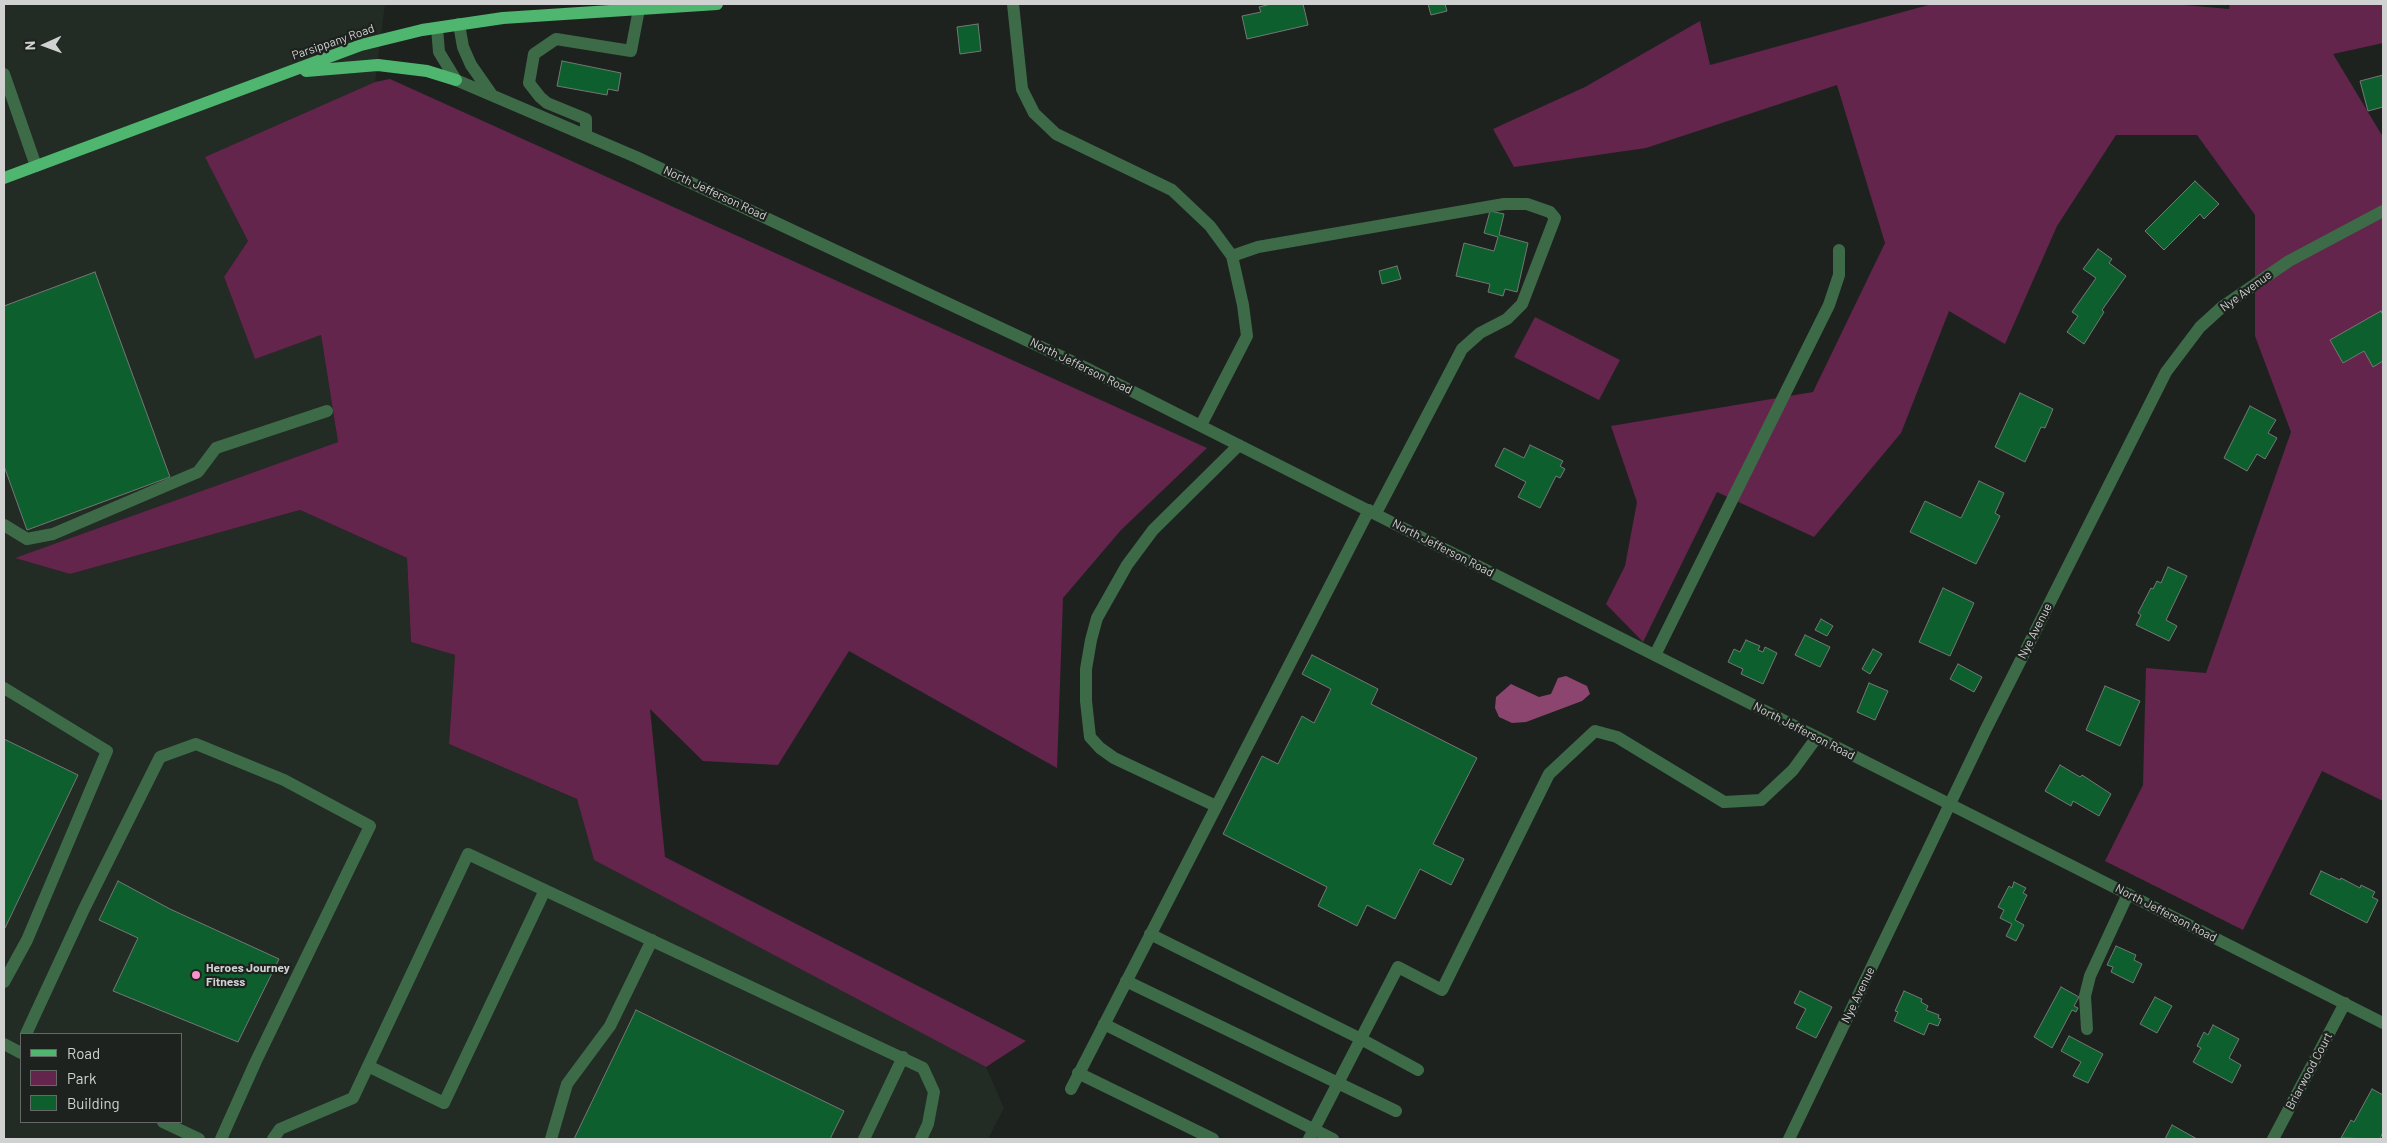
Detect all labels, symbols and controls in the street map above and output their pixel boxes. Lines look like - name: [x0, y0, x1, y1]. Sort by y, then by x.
- north arrow: [20, 20, 70, 70]
- street label: Parsippany Road: [290, 21, 376, 63]
- text: N: [21, 41, 38, 50]
- street label: North Jefferson Road: [661, 163, 769, 223]
- street label: Nye Avenue: [2217, 267, 2275, 315]
- street label: North Jefferson Road: [1027, 335, 1135, 397]
- street label: North Jefferson Road: [1390, 516, 1496, 580]
- street label: Nye Avenue: [2015, 601, 2055, 661]
- street label: North Jefferson Road: [1751, 699, 1857, 763]
- street label: North Jefferson Road: [2113, 881, 2219, 945]
- place label: Heroes Journey Fitness: [206, 961, 290, 989]
- street label: Nye Avenue: [1838, 965, 1878, 1025]
- marker: Heroes Journey Fitness: [190, 969, 202, 981]
- street label: Briarwood Court: [2283, 1030, 2335, 1112]
- legend: [20, 1033, 182, 1123]
- text: Road: [67, 1044, 100, 1062]
- text: Park: [67, 1069, 96, 1087]
- text: Building: [67, 1094, 120, 1112]

